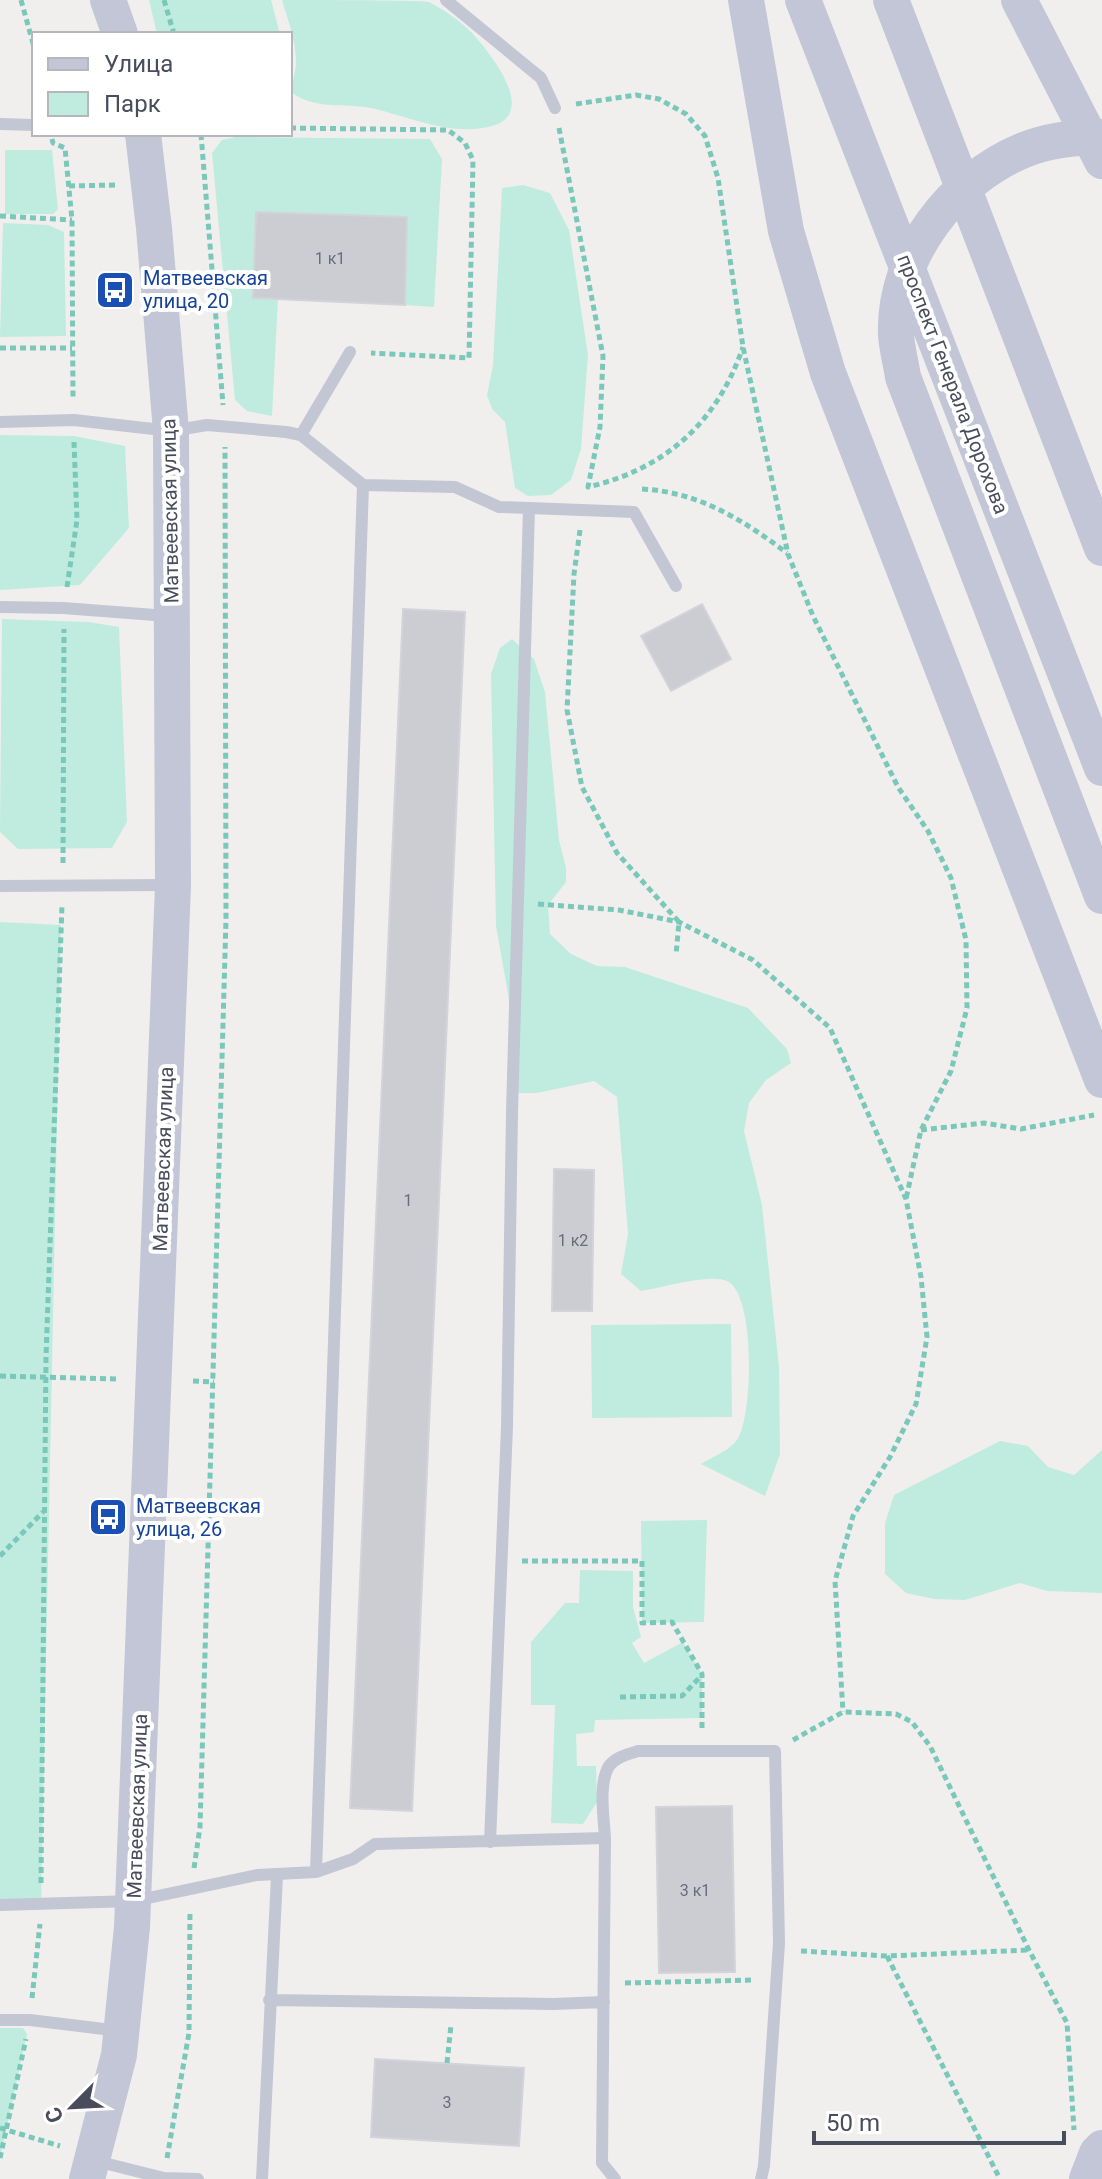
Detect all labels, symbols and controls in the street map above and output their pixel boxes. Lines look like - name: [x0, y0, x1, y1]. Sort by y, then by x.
- legend: [32, 32, 292, 136]
- text: Улица: [104, 50, 173, 78]
- text: Парк: [104, 90, 161, 118]
- house number: 1 к1: [315, 249, 345, 268]
- street label: проспект Генерала Дорохова: [892, 251, 1014, 517]
- place label: Матвеевская улица, 20: [143, 266, 268, 313]
- bus stop icon: Матвеевская улица, 20: [94, 269, 136, 311]
- street label: Матвеевская улица: [156, 418, 184, 604]
- street label: Матвеевская улица: [148, 1066, 178, 1252]
- house number: 1: [404, 1191, 413, 1210]
- house number: 1 к2: [558, 1231, 588, 1250]
- place label: Матвеевская улица, 26: [136, 1494, 261, 1541]
- bus stop icon: Матвеевская улица, 26: [87, 1496, 129, 1538]
- street label: Матвеевская улица: [122, 1713, 152, 1899]
- house number: 3 к1: [680, 1881, 710, 1900]
- north arrow: [32, 2067, 112, 2147]
- house number: 3: [443, 2093, 452, 2112]
- scale bar: [814, 2095, 1064, 2145]
- text: С: [40, 2103, 69, 2127]
- text: 50 m: [826, 2109, 880, 2137]

